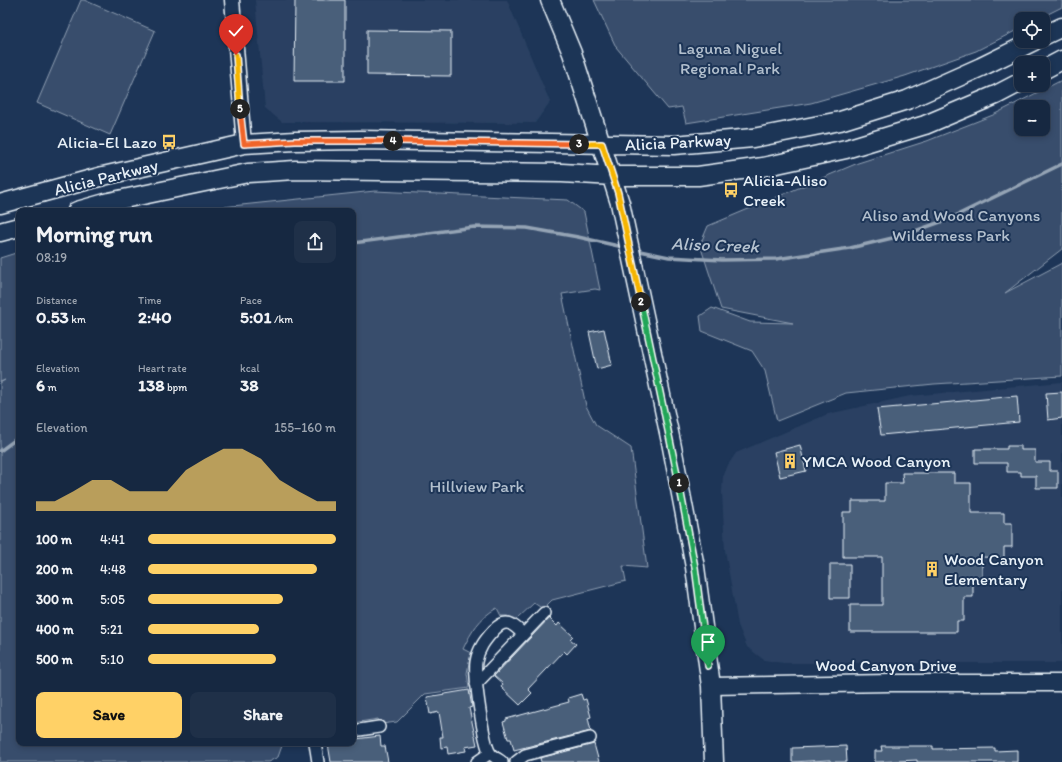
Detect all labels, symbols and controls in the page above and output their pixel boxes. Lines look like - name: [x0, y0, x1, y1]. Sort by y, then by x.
- map controls: [1014, 12, 1050, 136]
- button: locate: [1014, 12, 1050, 48]
- pin: [219, 14, 253, 55]
- icon: check: [225, 20, 247, 42]
- park label: Laguna Niguel Regional Park: [678, 38, 782, 78]
- button: +: [1014, 56, 1050, 92]
- pin: 5: [230, 99, 250, 119]
- button: −: [1014, 100, 1050, 136]
- text: 5: [237, 102, 243, 115]
- street label: Alicia Parkway: [624, 129, 732, 155]
- pin: 4: [383, 131, 403, 151]
- place label: Alicia-El Lazo: [57, 132, 157, 152]
- bus stop icon: Alicia-El Lazo: [160, 133, 178, 151]
- text: 4: [390, 134, 396, 147]
- pin: 3: [569, 134, 589, 154]
- text: 3: [576, 137, 582, 150]
- street label: Alicia Parkway: [52, 154, 160, 200]
- place label: Alicia-Aliso Creek: [743, 170, 827, 210]
- bus stop icon: Alicia-Aliso Creek: [722, 181, 740, 199]
- park label: Aliso and Wood Canyons Wilderness Park: [862, 205, 1040, 245]
- text: Morning run: [36, 221, 152, 248]
- button: share: [294, 221, 336, 263]
- water label: Aliso Creek: [671, 232, 761, 258]
- text: 08:19: [36, 250, 67, 265]
- pin: 2: [631, 292, 651, 312]
- text: Distance: [36, 294, 77, 307]
- text: Time: [138, 294, 161, 307]
- text: Pace: [240, 294, 262, 307]
- text: 2: [638, 295, 644, 308]
- text: 0.53: [36, 307, 69, 327]
- text: 2:40: [138, 307, 172, 327]
- text: 5:01: [240, 307, 271, 327]
- text: km: [69, 313, 86, 326]
- text: /km: [271, 313, 293, 326]
- text: Elevation: [36, 362, 80, 375]
- text: Heart rate: [138, 362, 187, 375]
- text: kcal: [240, 362, 260, 375]
- text: 6: [36, 375, 45, 395]
- text: 138: [138, 375, 164, 395]
- text: 38: [240, 375, 259, 395]
- text: m: [45, 381, 57, 394]
- text: bpm: [164, 381, 187, 394]
- text: Elevation: [36, 420, 88, 435]
- text: 155–160 m: [274, 420, 336, 435]
- place label: YMCA Wood Canyon: [802, 451, 951, 471]
- building icon: YMCA Wood Canyon: [781, 452, 799, 470]
- pin: 1: [669, 473, 689, 493]
- park label: Hillview Park: [430, 476, 525, 496]
- text: 1: [676, 476, 682, 489]
- text: 100 m: [36, 532, 72, 547]
- text: 4:41: [100, 532, 125, 547]
- place label: Wood Canyon Elementary: [944, 549, 1044, 589]
- building icon: Wood Canyon Elementary: [923, 560, 941, 578]
- text: 200 m: [36, 562, 73, 577]
- text: 4:48: [100, 562, 126, 577]
- text: 300 m: [36, 592, 73, 607]
- text: 5:05: [100, 592, 125, 607]
- text: 400 m: [36, 622, 74, 637]
- text: 5:21: [100, 622, 123, 637]
- pin: [691, 625, 725, 666]
- icon: arrive: [697, 631, 719, 653]
- text: 500 m: [36, 652, 73, 667]
- text: 5:10: [100, 652, 124, 667]
- street label: Wood Canyon Drive: [815, 655, 957, 675]
- button: Save: [36, 692, 182, 738]
- button: Share: [190, 692, 336, 738]

